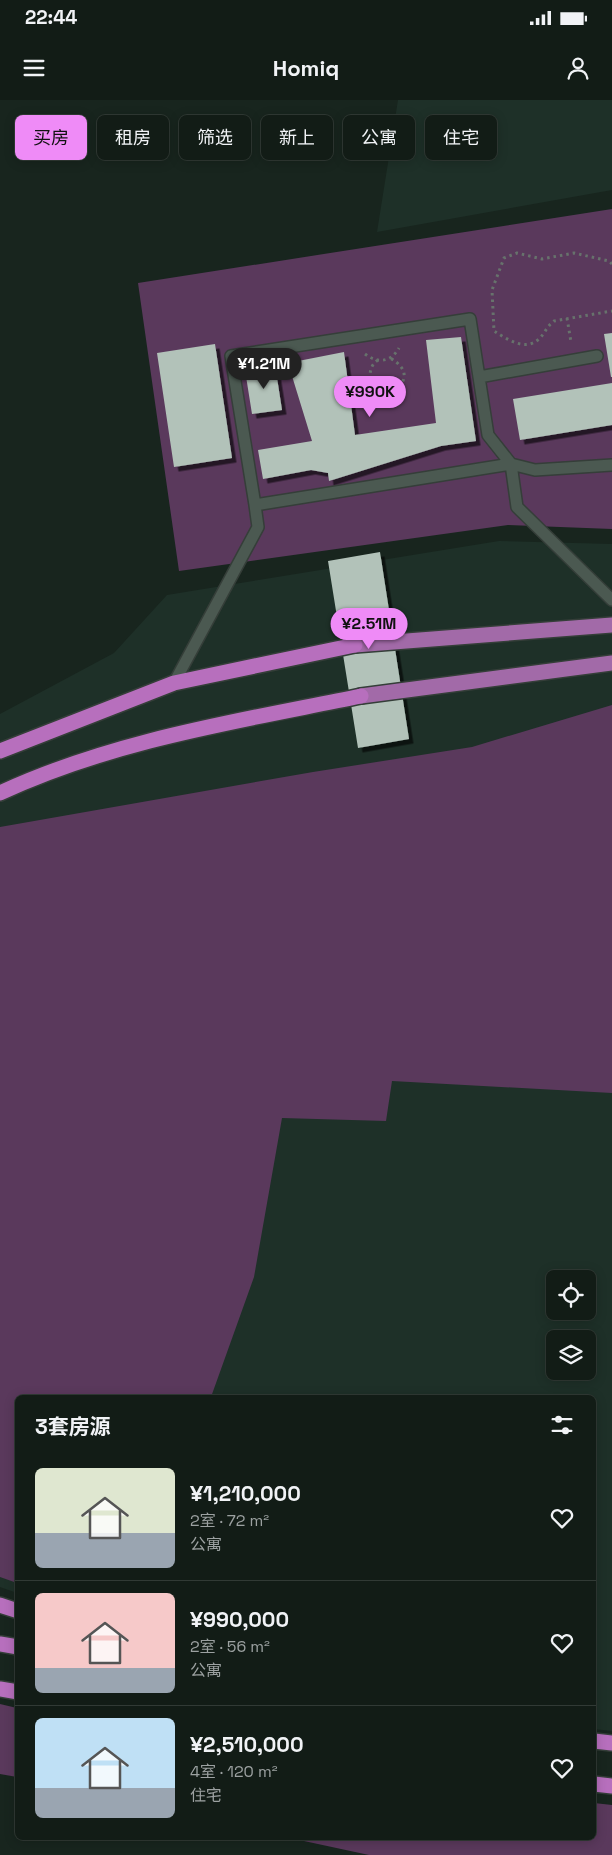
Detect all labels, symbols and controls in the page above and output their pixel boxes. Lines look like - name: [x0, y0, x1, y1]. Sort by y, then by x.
- text: 22:44: [25, 5, 77, 30]
- icon: menu: [20, 54, 48, 82]
- text: Homiq: [273, 54, 339, 82]
- icon: person: [564, 54, 592, 82]
- chip: 买房: [15, 115, 87, 160]
- chip: 租房: [97, 115, 169, 160]
- chip: 筛选: [179, 115, 251, 160]
- chip: 新上: [261, 115, 333, 160]
- chip: 公寓: [343, 115, 415, 160]
- chip: 住宅: [425, 115, 497, 160]
- pin: ¥1.21M: [223, 348, 305, 390]
- text: ¥1.21M: [238, 353, 290, 374]
- pin: ¥990K: [335, 376, 405, 418]
- text: ¥990K: [345, 381, 395, 402]
- pin: ¥2.51M: [328, 608, 410, 650]
- text: ¥2.51M: [342, 613, 396, 634]
- map controls: [546, 1270, 596, 1380]
- button: locate: [546, 1270, 596, 1320]
- button: layers: [546, 1330, 596, 1380]
- icon: filters: [548, 1411, 576, 1439]
- text: 3套房源: [35, 1413, 111, 1440]
- text: ¥1,210,000: [190, 1480, 301, 1507]
- icon: home: [75, 1488, 135, 1548]
- icon: heart: [548, 1504, 576, 1532]
- text: 2室 · 72 m²: [190, 1510, 269, 1531]
- text: 公寓: [190, 1534, 222, 1555]
- text: ¥990,000: [190, 1606, 289, 1633]
- icon: home: [75, 1613, 135, 1673]
- icon: heart: [548, 1629, 576, 1657]
- text: 2室 · 56 m²: [190, 1636, 270, 1657]
- text: 公寓: [190, 1660, 222, 1681]
- text: ¥2,510,000: [190, 1731, 303, 1758]
- icon: home: [75, 1738, 135, 1798]
- icon: heart: [548, 1754, 576, 1782]
- text: 4室 · 120 m²: [190, 1761, 278, 1782]
- text: 住宅: [190, 1785, 222, 1806]

